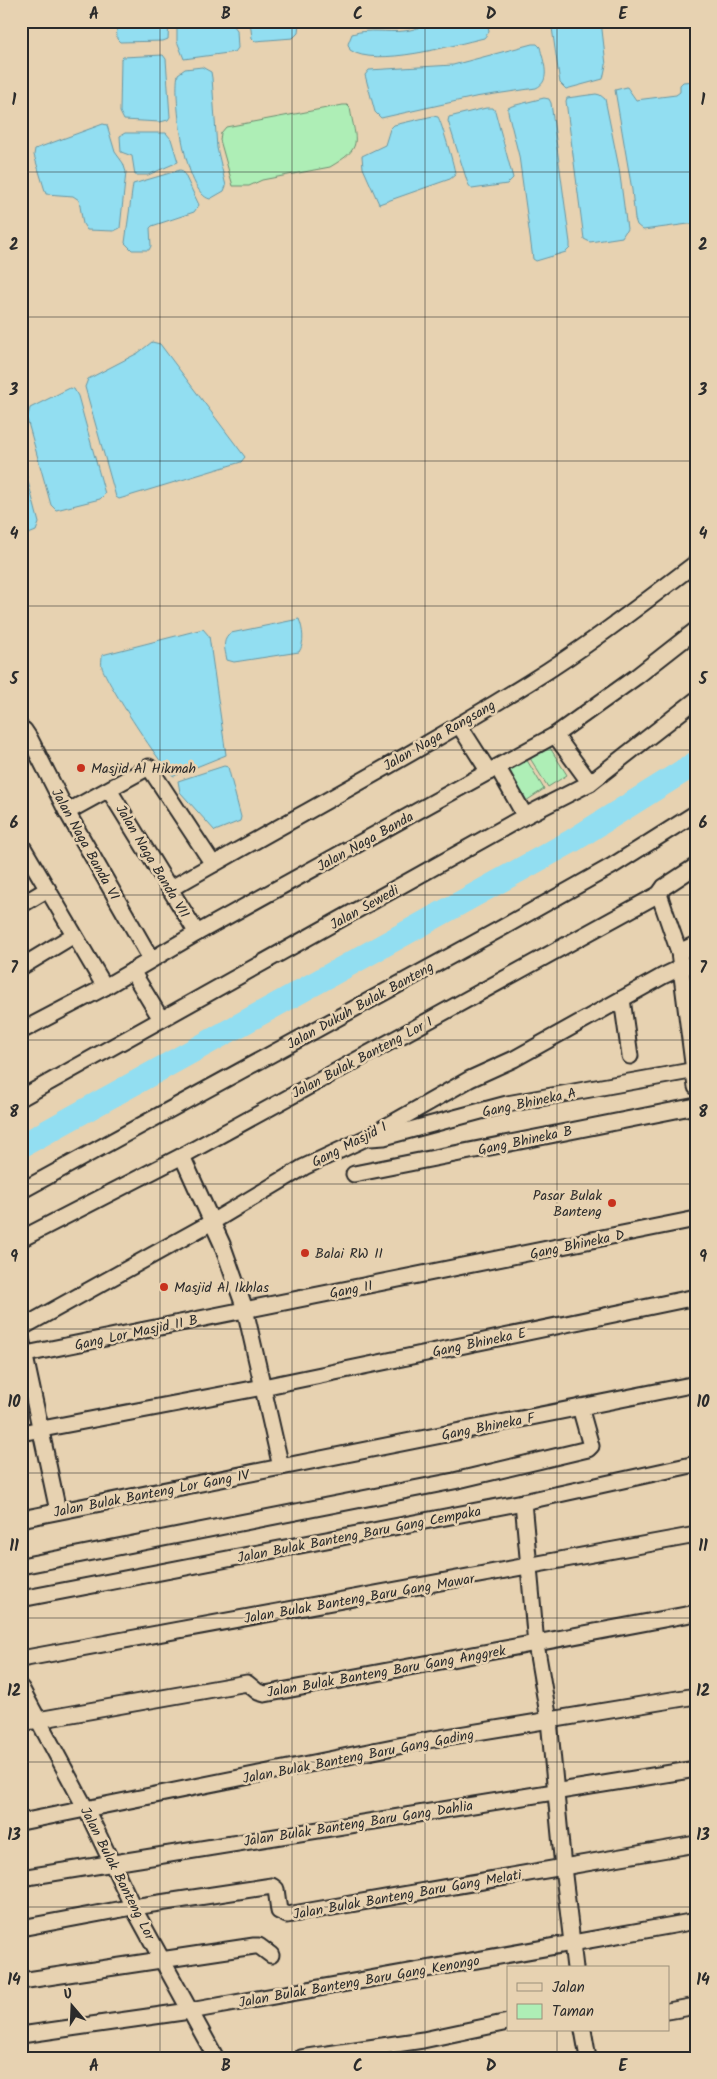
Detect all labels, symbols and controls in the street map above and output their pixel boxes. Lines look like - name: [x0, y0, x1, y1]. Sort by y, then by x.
- text: A: [89, 2, 99, 27]
- text: B: [221, 2, 231, 27]
- text: C: [353, 2, 363, 27]
- text: D: [486, 2, 497, 27]
- text: E: [619, 2, 629, 27]
- text: 1: [12, 88, 17, 113]
- text: 1: [701, 88, 706, 113]
- text: 2: [9, 233, 19, 258]
- text: 2: [698, 233, 708, 258]
- text: 3: [9, 378, 19, 403]
- text: 3: [698, 378, 708, 403]
- text: 4: [10, 522, 19, 547]
- text: 4: [699, 522, 708, 547]
- text: 5: [9, 667, 20, 692]
- text: 5: [698, 667, 709, 692]
- street label: Jalan Naga Rangsang: [379, 695, 500, 777]
- place label: Masjid Al Hikmah: [91, 758, 196, 780]
- marker: Masjid Al Hikmah: [75, 762, 87, 774]
- street label: Jalan Naga Banda VI: [45, 785, 125, 904]
- street label: Jalan Naga Banda VII: [109, 800, 195, 923]
- street label: Jalan Naga Banda: [313, 806, 418, 878]
- text: 6: [10, 811, 19, 836]
- text: 6: [699, 811, 708, 836]
- street label: Jalan Sewedi: [326, 880, 404, 936]
- text: 7: [10, 956, 18, 981]
- street label: Jalan Dukuh Bulak Banteng: [283, 956, 438, 1055]
- text: 7: [699, 956, 707, 981]
- street label: Jalan Bulak Banteng Lor I: [288, 1011, 437, 1104]
- street label: Gang Bhineka A: [480, 1082, 578, 1124]
- text: 8: [9, 1100, 19, 1125]
- text: 8: [698, 1100, 708, 1125]
- street label: Gang Masjid I: [308, 1116, 391, 1173]
- street label: Gang Bhineka B: [476, 1120, 575, 1162]
- place label: Pasar Bulak Banteng: [533, 1185, 602, 1223]
- marker: Pasar Bulak Banteng: [606, 1197, 618, 1209]
- street label: Gang Bhineka D: [528, 1224, 627, 1266]
- place label: Balai RW II: [315, 1243, 383, 1265]
- text: 9: [10, 1245, 18, 1270]
- text: 9: [699, 1245, 707, 1270]
- marker: Balai RW II: [299, 1247, 311, 1259]
- street label: Gang II: [328, 1275, 375, 1305]
- place label: Masjid Al Ikhlas: [174, 1277, 269, 1299]
- marker: Masjid Al Ikhlas: [158, 1281, 170, 1293]
- street label: Gang Lor Masjid II B: [73, 1309, 200, 1357]
- street label: Gang Bhineka E: [430, 1322, 529, 1364]
- text: 10: [7, 1390, 21, 1415]
- text: 10: [696, 1390, 710, 1415]
- street label: Gang Bhineka F: [440, 1407, 538, 1447]
- street label: Jalan Bulak Banteng Lor Gang IV: [51, 1464, 253, 1524]
- street label: Jalan Bulak Banteng Baru Gang Cempaka: [235, 1501, 483, 1569]
- text: 11: [9, 1534, 19, 1559]
- text: 11: [698, 1534, 708, 1559]
- street label: Jalan Bulak Banteng Baru Gang Mawar: [242, 1568, 478, 1630]
- street label: Jalan Bulak Banteng Baru Gang Anggrek: [265, 1640, 508, 1704]
- text: 12: [7, 1679, 21, 1704]
- text: 12: [696, 1679, 710, 1704]
- street label: Jalan Bulak Banteng Baru Gang Gading: [241, 1724, 476, 1790]
- street label: Jalan Bulak Banteng Baru Gang Dahlia: [242, 1795, 475, 1853]
- street label: Jalan Bulak Banteng Lor: [74, 1803, 161, 1945]
- text: 13: [7, 1823, 21, 1848]
- text: 13: [696, 1823, 710, 1848]
- street label: Jalan Bulak Banteng Baru Gang Melati: [291, 1864, 524, 1926]
- street label: Jalan Bulak Banteng Baru Gang Kenongo: [237, 1950, 482, 2014]
- legend: [507, 1966, 670, 2032]
- text: 14: [7, 1968, 21, 1993]
- text: 14: [696, 1968, 710, 1993]
- text: Jalan: [552, 1976, 585, 2000]
- north arrow: [48, 1982, 98, 2032]
- text: U: [61, 1983, 76, 2006]
- text: Taman: [552, 2000, 594, 2024]
- text: A: [89, 2054, 99, 2079]
- text: B: [221, 2054, 231, 2079]
- text: C: [353, 2054, 363, 2079]
- text: D: [486, 2054, 497, 2079]
- text: E: [619, 2054, 629, 2079]

